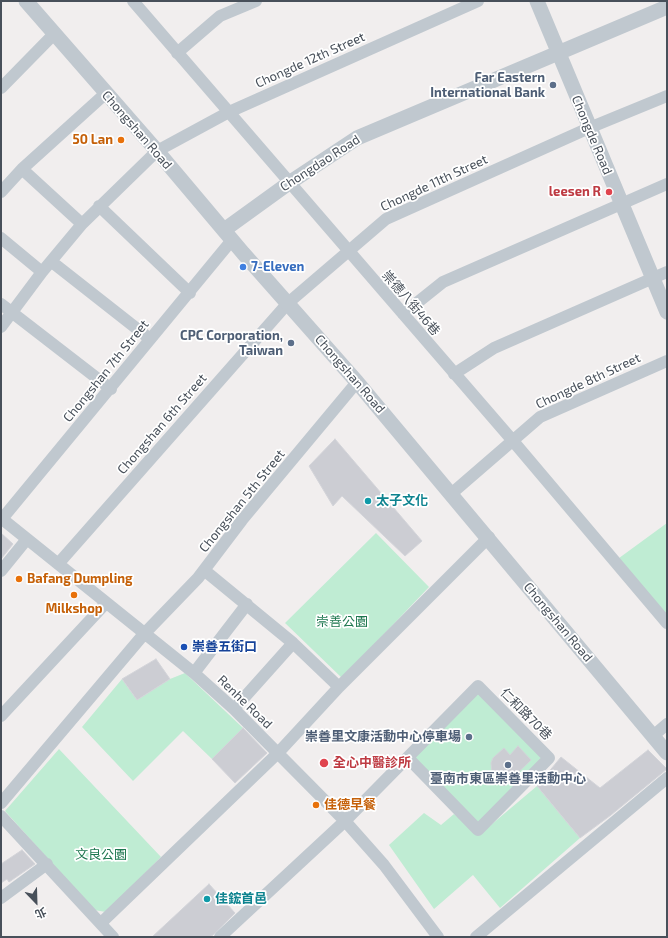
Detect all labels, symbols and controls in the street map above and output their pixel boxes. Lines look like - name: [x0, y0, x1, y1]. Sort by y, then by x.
- street label: Chongde 12th Street: [253, 29, 367, 91]
- place label: Far Eastern International Bank: [430, 70, 545, 101]
- marker: Far Eastern International Bank: [548, 80, 558, 90]
- street label: Chongshan Road: [99, 88, 175, 172]
- street label: Chongde Road: [568, 93, 616, 177]
- street label: Chongdao Road: [277, 131, 363, 195]
- place label: 50 Lan: [73, 132, 113, 148]
- marker: 50 Lan: [116, 135, 126, 145]
- street label: Chongde 11th Street: [378, 151, 490, 215]
- place label: leesen R: [549, 184, 601, 200]
- marker: leesen R: [604, 187, 614, 197]
- place label: 7-Eleven: [251, 259, 304, 275]
- marker: 7-Eleven: [238, 262, 248, 272]
- street label: 崇德八街46巷: [379, 268, 443, 338]
- street label: Chongshan 7th Street: [60, 317, 152, 425]
- place label: CPC Corporation, Taiwan: [180, 328, 283, 359]
- street label: Chongshan Road: [312, 332, 388, 416]
- marker: CPC Corporation, Taiwan: [286, 338, 296, 348]
- street label: Chongde 8th Street: [533, 350, 643, 412]
- street label: Chongshan 6th Street: [114, 371, 210, 477]
- street label: Chongshan 5th Street: [196, 447, 288, 555]
- place label: 太子文化: [376, 493, 428, 509]
- marker: 太子文化: [363, 496, 373, 506]
- place label: Bafang Dumpling: [27, 571, 133, 587]
- marker: Bafang Dumpling: [14, 574, 24, 584]
- street label: Chongshan Road: [520, 579, 596, 665]
- marker: Milkshop: [69, 590, 79, 600]
- place label: Milkshop: [45, 601, 103, 617]
- park label: 崇善公園: [316, 614, 368, 630]
- place label: 崇善五街口: [192, 639, 257, 655]
- marker: 崇善五街口: [179, 642, 189, 652]
- street label: Renhe Road: [214, 672, 276, 732]
- street label: 仁和路70巷: [497, 685, 555, 743]
- place label: 崇善里文康活動中心停車場: [305, 729, 461, 745]
- marker: 崇善里文康活動中心停車場: [464, 732, 474, 742]
- place label: 全心中醫診所: [333, 755, 411, 771]
- marker: 全心中醫診所: [318, 757, 330, 769]
- marker: 臺南市東區崇善里活動中心: [503, 760, 513, 770]
- place label: 臺南市東區崇善里活動中心: [430, 771, 586, 787]
- place label: 佳德早餐: [324, 797, 376, 813]
- marker: 佳德早餐: [311, 800, 321, 810]
- park label: 文良公園: [75, 847, 127, 863]
- north arrow: [16, 882, 56, 922]
- place label: 佳鋐首邑: [215, 891, 267, 907]
- marker: 佳鋐首邑: [202, 894, 212, 904]
- text: 北: [33, 905, 48, 922]

